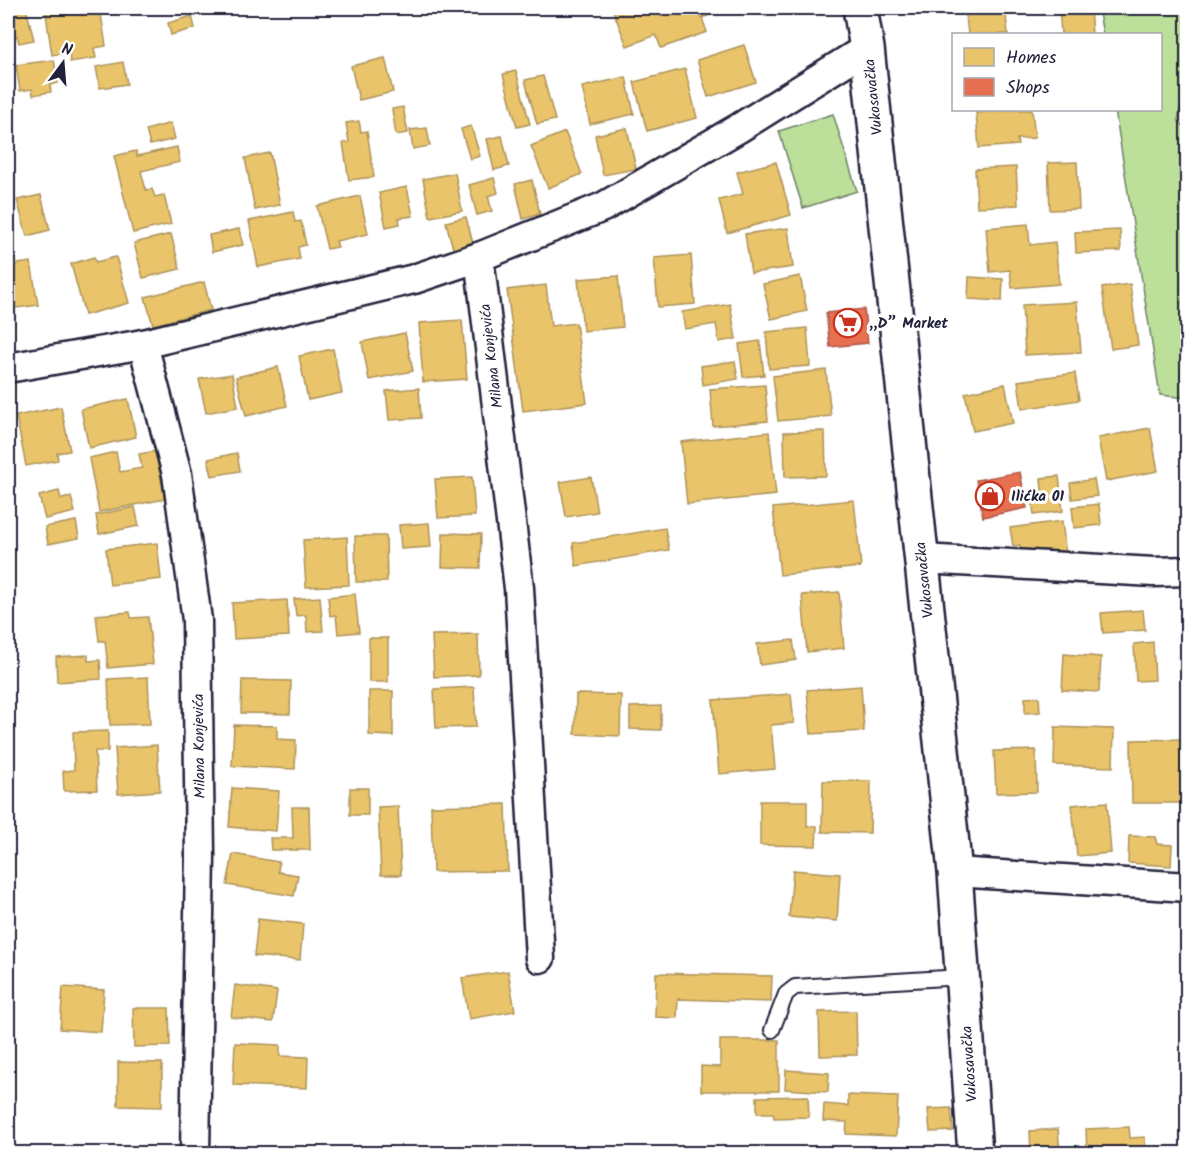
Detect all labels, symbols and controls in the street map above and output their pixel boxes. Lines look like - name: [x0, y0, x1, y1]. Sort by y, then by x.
- north arrow: [33, 33, 93, 93]
- legend: [952, 33, 1162, 111]
- text: N: [58, 37, 75, 63]
- text: Homes: [1006, 44, 1057, 73]
- street label: Vukosavačka: [858, 58, 890, 136]
- text: Shops: [1006, 74, 1050, 103]
- street label: Milana Konjevića: [474, 302, 510, 409]
- supermarket icon: „D” Market: [832, 307, 864, 339]
- place label: „D” Market: [869, 312, 948, 336]
- shop icon: Ilićka 01: [974, 480, 1006, 512]
- place label: Ilićka 01: [1011, 485, 1064, 509]
- street label: Vukosavačka: [909, 541, 941, 619]
- street label: Milana Konjevića: [187, 693, 213, 799]
- street label: Vukosavačka: [955, 1025, 985, 1103]

